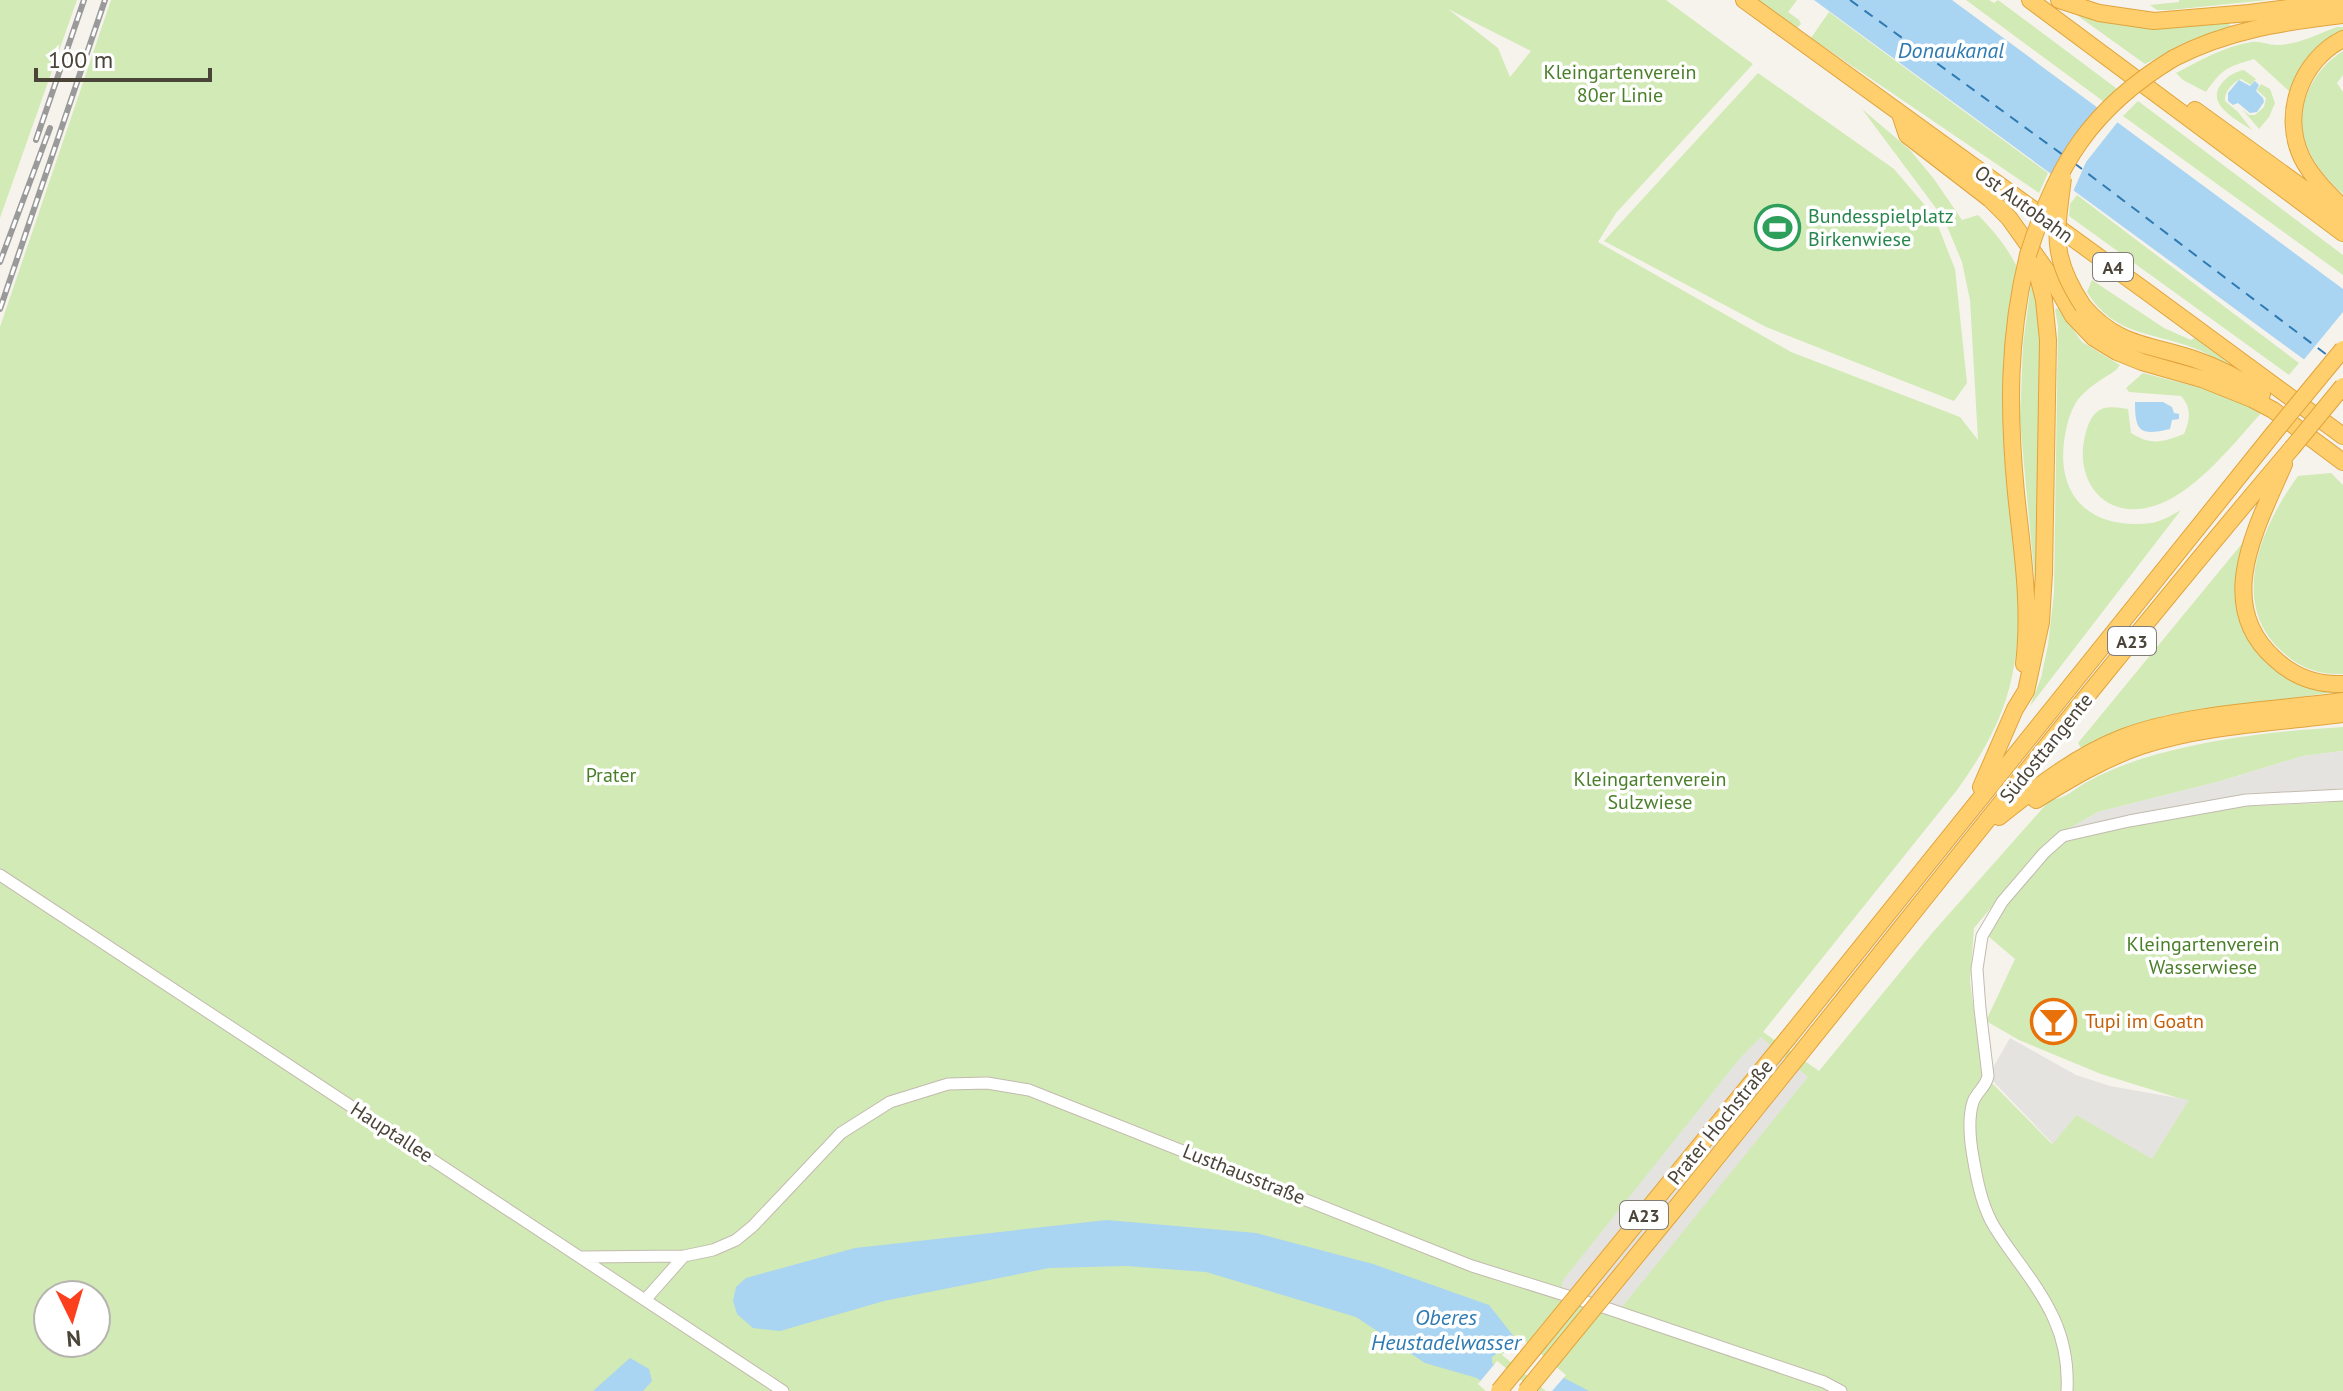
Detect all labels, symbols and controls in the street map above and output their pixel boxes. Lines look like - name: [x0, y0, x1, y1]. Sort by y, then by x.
- scale bar: [36, 32, 210, 82]
- water label: Donaukanal: [1898, 36, 2004, 64]
- text: 100 m: [48, 44, 113, 75]
- park label: Kleingartenverein 80er Linie: [1543, 59, 1697, 108]
- street label: Ost Autobahn: [1969, 159, 2079, 249]
- place label: Bundesspielplatz Birkenwiese: [1808, 203, 1954, 252]
- sports icon: Bundesspielplatz Birkenwiese: [1753, 204, 1801, 252]
- road number: A4: [2093, 253, 2133, 281]
- road number: A23: [2108, 627, 2156, 655]
- street label: Südosttangente: [1994, 688, 2098, 808]
- park label: Prater: [586, 762, 637, 788]
- park label: Kleingartenverein Sulzwiese: [1573, 766, 1727, 815]
- park label: Kleingartenverein Wasserwiese: [2126, 931, 2280, 980]
- bar icon: Tupi im Goatn: [2030, 997, 2078, 1045]
- place label: Tupi im Goatn: [2085, 1008, 2204, 1034]
- street label: Prater Hochstraße: [1661, 1054, 1779, 1190]
- street label: Hauptallee: [346, 1096, 438, 1168]
- street label: Lusthausstraße: [1179, 1138, 1309, 1210]
- road number: A23: [1620, 1201, 1668, 1229]
- north arrow: [32, 1279, 112, 1359]
- water label: Oberes Heustadelwasser: [1371, 1303, 1523, 1356]
- text: N: [65, 1324, 82, 1354]

